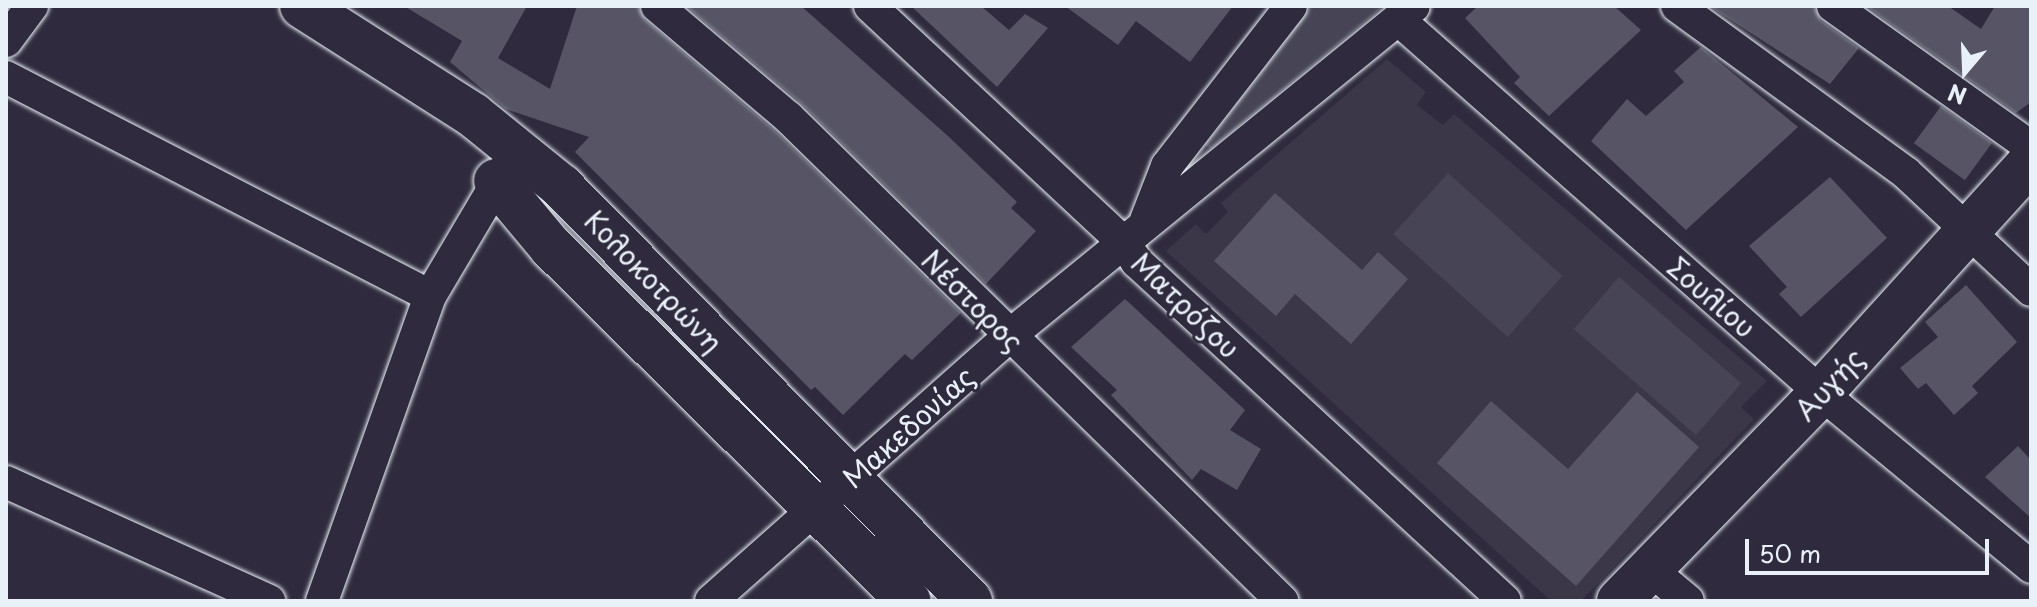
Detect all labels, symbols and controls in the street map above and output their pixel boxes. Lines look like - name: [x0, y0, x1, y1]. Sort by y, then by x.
- north arrow: [1925, 32, 2005, 112]
- text: N: [1943, 77, 1971, 114]
- street label: Κολοκοτρώνη: [578, 203, 730, 359]
- street label: Νέστορος: [915, 242, 1031, 358]
- street label: Ματρόζου: [1125, 245, 1247, 365]
- street label: Σουλίου: [1661, 250, 1763, 344]
- street label: Αυγής: [1787, 341, 1871, 427]
- street label: Μακεδονίας: [835, 359, 981, 495]
- scale bar: [1749, 523, 1993, 573]
- text: 50 m: [1759, 535, 1821, 571]

